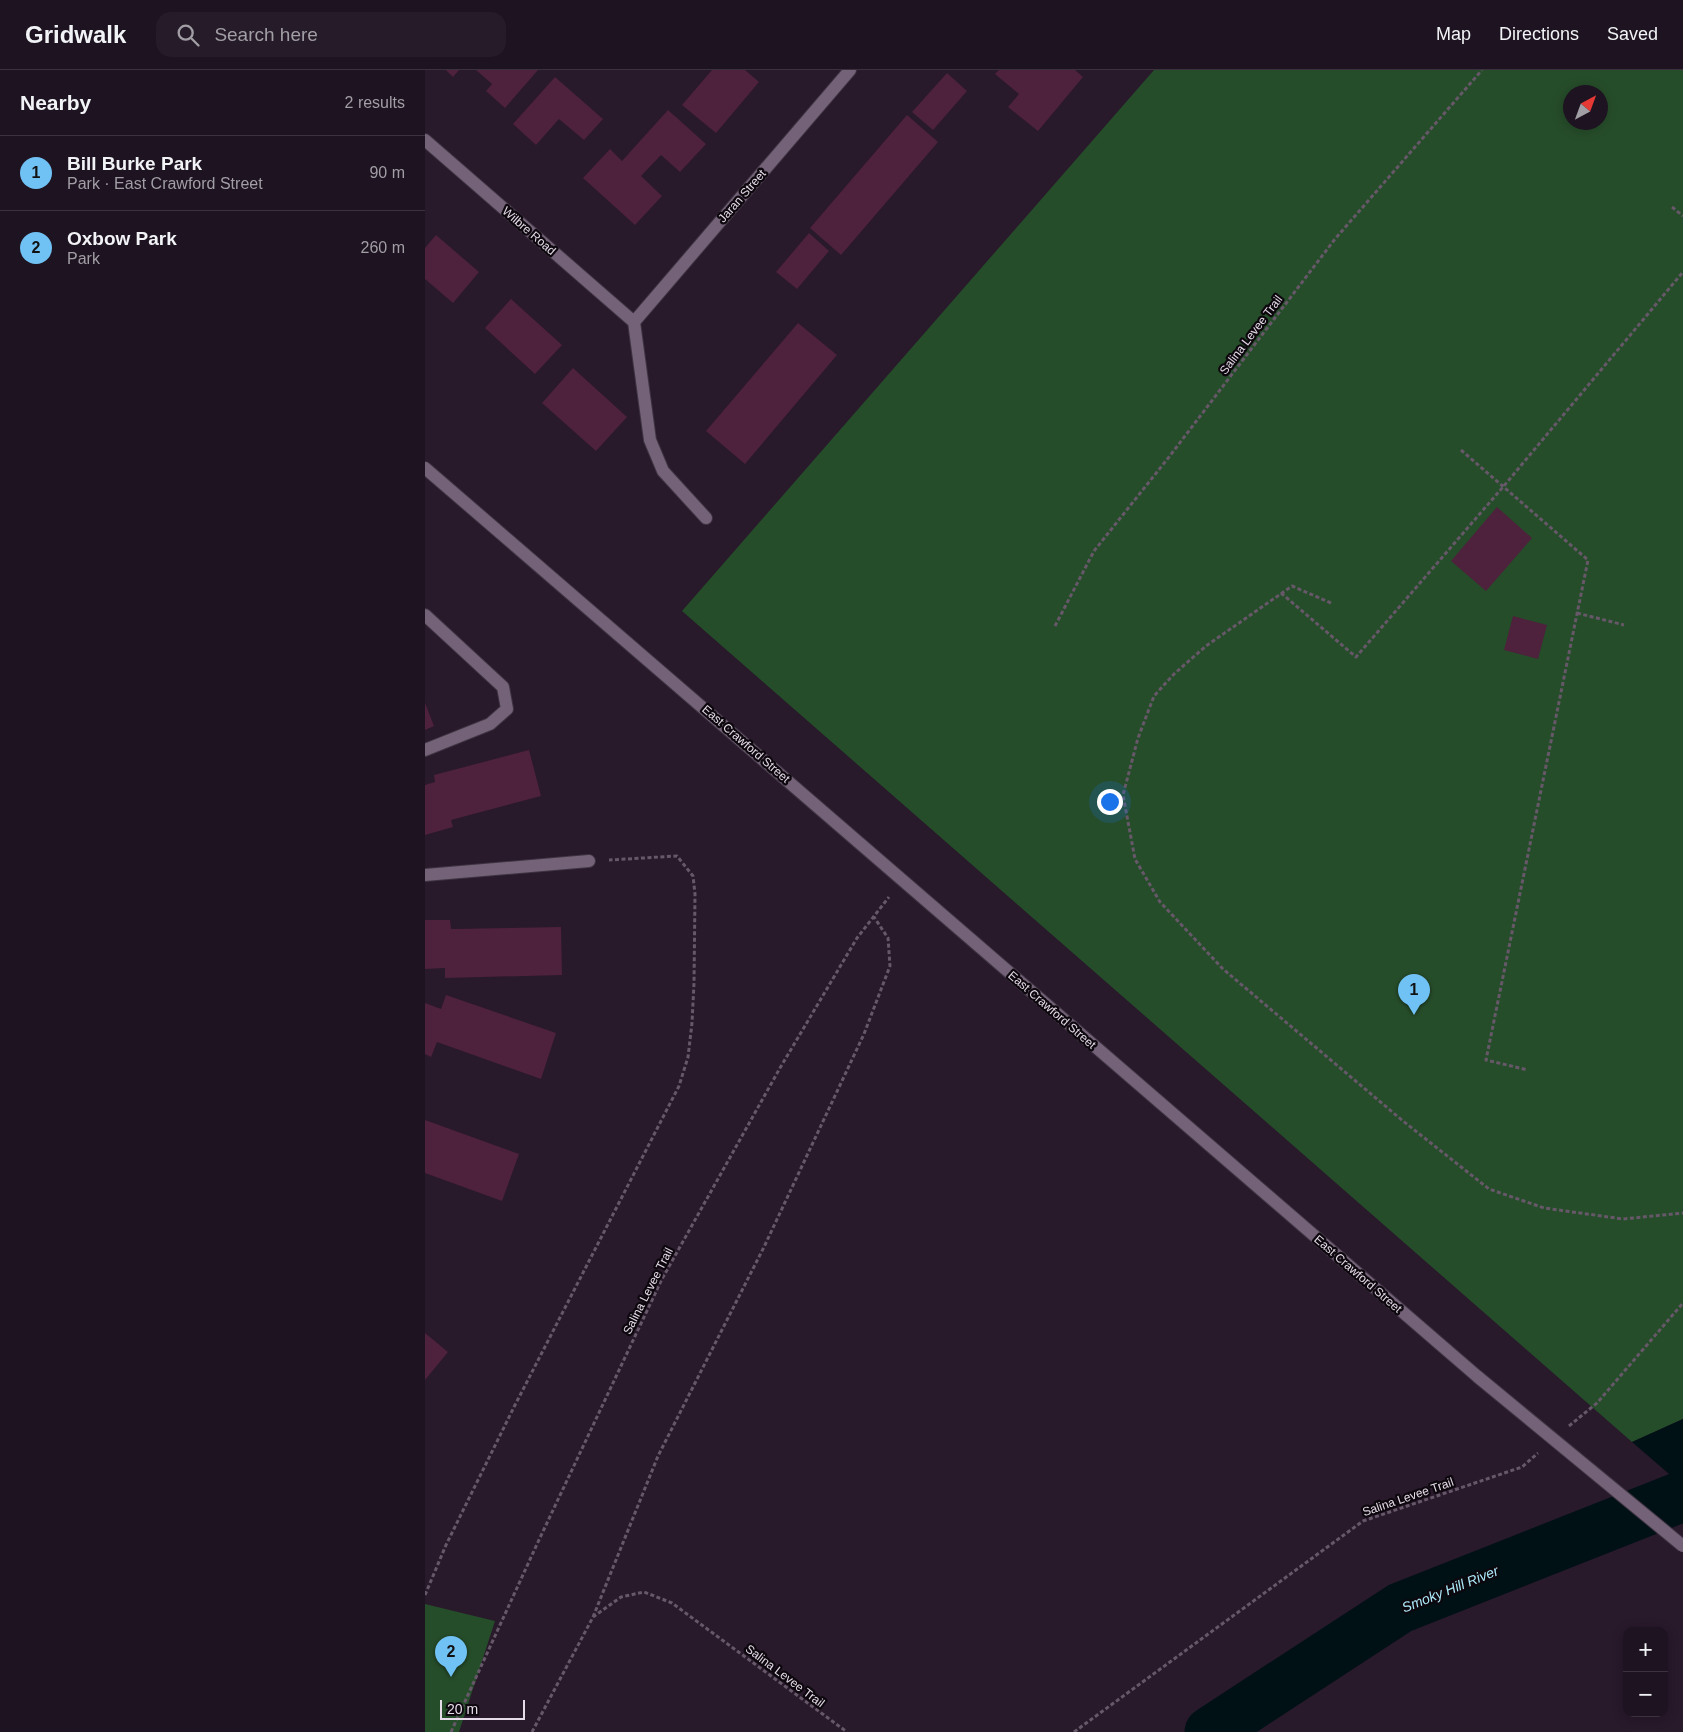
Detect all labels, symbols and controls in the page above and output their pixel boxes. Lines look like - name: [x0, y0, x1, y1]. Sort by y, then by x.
- search box: [156, 12, 506, 57]
- text: Gridwalk: [25, 21, 126, 48]
- icon: search: [174, 21, 202, 49]
- text: Search here: [214, 24, 318, 45]
- text: Map: [1436, 24, 1471, 44]
- text: Directions: [1499, 24, 1579, 44]
- text: Saved: [1607, 24, 1658, 44]
- north arrow: [1563, 85, 1608, 130]
- text: Nearby: [20, 91, 91, 114]
- text: 2 results: [345, 94, 405, 111]
- text: Bill Burke Park: [67, 153, 202, 174]
- text: 1: [32, 164, 40, 181]
- text: 90 m: [369, 164, 405, 181]
- street label: Jaran Street: [715, 166, 769, 225]
- text: Park · East Crawford Street: [67, 175, 263, 192]
- street label: Wilbre Road: [499, 204, 559, 258]
- text: Oxbow Park: [67, 228, 177, 249]
- text: 2: [32, 239, 40, 256]
- text: 260 m: [361, 239, 405, 256]
- text: Park: [67, 250, 100, 267]
- street label: Salina Levee Trail: [1217, 293, 1285, 377]
- street label: East Crawford Street: [699, 702, 793, 786]
- your location: [1097, 789, 1123, 815]
- street label: East Crawford Street: [1005, 968, 1099, 1052]
- pin: 1: [1398, 974, 1430, 1015]
- street label: East Crawford Street: [1311, 1232, 1405, 1316]
- street label: Salina Levee Trail: [620, 1245, 676, 1337]
- street label: Salina Levee Trail: [1361, 1475, 1455, 1519]
- water label: Smoky Hill River: [1399, 1562, 1502, 1616]
- map controls: [1623, 1627, 1668, 1717]
- button: +: [1623, 1627, 1668, 1672]
- pin: 2: [435, 1636, 467, 1677]
- street label: Salina Levee Trail: [743, 1642, 827, 1710]
- button: −: [1623, 1672, 1668, 1717]
- scale bar: [440, 1697, 525, 1720]
- text: 20 m: [447, 1701, 478, 1717]

